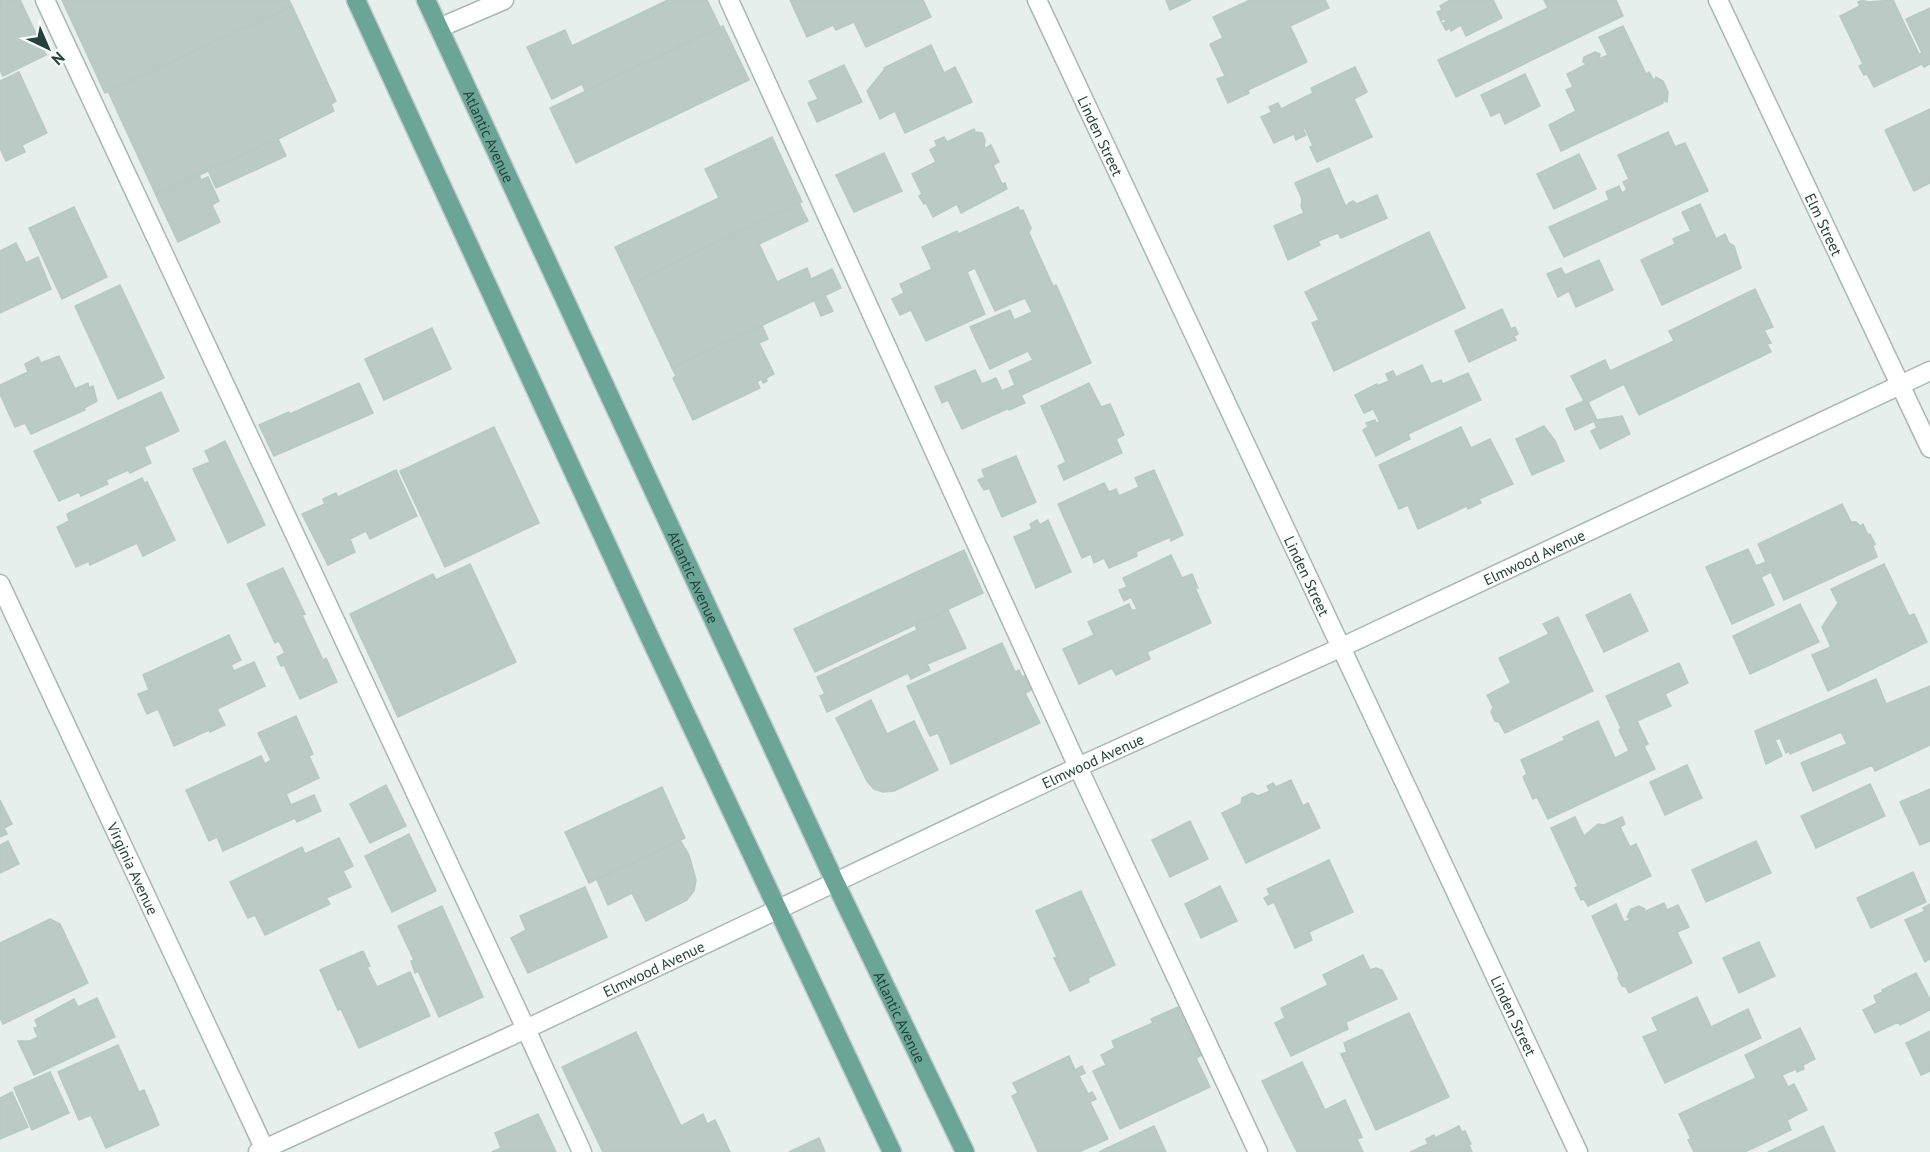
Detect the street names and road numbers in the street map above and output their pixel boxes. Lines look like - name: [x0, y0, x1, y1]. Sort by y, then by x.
- street label: Atlantic Avenue: [460, 87, 519, 185]
- street label: Linden Street: [1074, 93, 1128, 179]
- street label: Elm Street: [1801, 190, 1847, 259]
- street label: Elmwood Avenue: [1480, 525, 1588, 589]
- street label: Atlantic Avenue: [664, 528, 723, 626]
- street label: Linden Street: [1280, 533, 1334, 619]
- street label: Elmwood Avenue: [1039, 729, 1147, 792]
- street label: Virginia Avenue: [103, 818, 163, 918]
- street label: Elmwood Avenue: [600, 936, 707, 1001]
- street label: Atlantic Avenue: [870, 968, 930, 1066]
- street label: Linden Street: [1487, 972, 1541, 1059]

